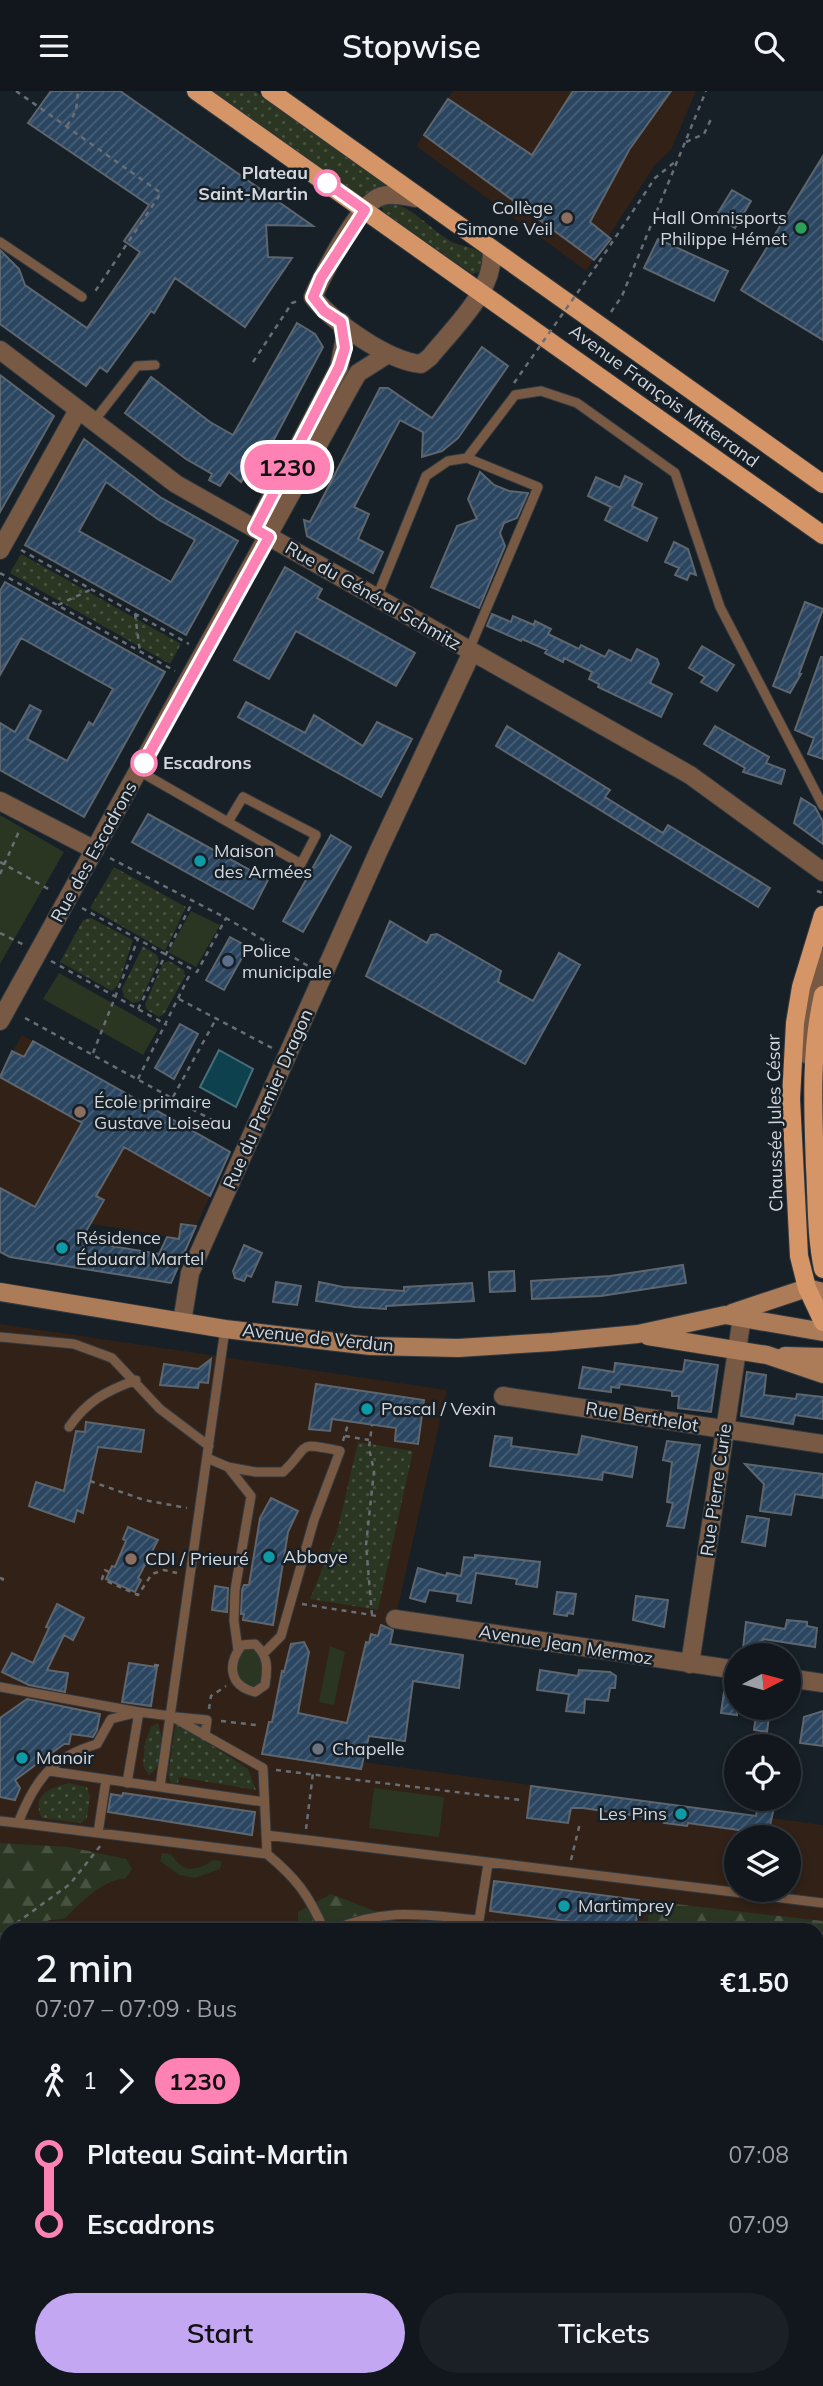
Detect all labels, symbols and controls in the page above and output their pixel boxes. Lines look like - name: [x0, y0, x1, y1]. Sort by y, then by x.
- text: Stopwise: [342, 26, 481, 66]
- icon: menu: [35, 27, 73, 65]
- icon: search: [750, 27, 788, 65]
- place label: Plateau Saint-Martin: [198, 161, 308, 205]
- marker: Plateau Saint-Martin: [314, 170, 340, 196]
- place label: Collège Simone Veil: [457, 196, 553, 240]
- place label: Hall Omnisports Philippe Hémet: [652, 206, 787, 250]
- marker: Collège Simone Veil: [559, 210, 575, 226]
- marker: Hall Omnisports Philippe Hémet: [793, 220, 809, 236]
- street label: Avenue François Mitterrand: [565, 319, 764, 472]
- line badge: 1230: [238, 444, 336, 490]
- text: 1230: [258, 452, 316, 482]
- street label: Rue du Général Schmitz: [281, 536, 465, 655]
- marker: Escadrons: [131, 750, 157, 776]
- place label: Escadrons: [163, 751, 251, 774]
- street label: Rue des Escadrons: [45, 777, 142, 926]
- place label: Maison des Armées: [214, 839, 312, 883]
- marker: Maison des Armées: [192, 853, 208, 869]
- place label: Police municipale: [242, 939, 332, 983]
- marker: Police municipale: [220, 953, 236, 969]
- street label: Rue du Premier Dragon: [217, 1005, 318, 1192]
- street label: Chaussée Jules César: [761, 1033, 788, 1212]
- place label: École primaire Gustave Loiseau: [94, 1090, 232, 1134]
- marker: École primaire Gustave Loiseau: [72, 1104, 88, 1120]
- place label: Résidence Édouard Martel: [76, 1226, 204, 1270]
- marker: Résidence Édouard Martel: [54, 1240, 70, 1256]
- street label: Avenue de Verdun: [241, 1318, 395, 1357]
- street label: Rue Berthelot: [584, 1396, 700, 1437]
- place label: Pascal / Vexin: [381, 1397, 496, 1420]
- marker: Pascal / Vexin: [359, 1401, 375, 1417]
- street label: Rue Pierre Curie: [695, 1422, 736, 1558]
- place label: Abbaye: [283, 1545, 348, 1568]
- place label: CDI / Prieuré: [145, 1547, 249, 1570]
- marker: Abbaye: [261, 1549, 277, 1565]
- marker: CDI / Prieuré: [123, 1551, 139, 1567]
- street label: Avenue Jean Mermoz: [477, 1619, 655, 1670]
- north arrow: [724, 1643, 802, 1720]
- map controls: [724, 1643, 801, 1902]
- button: locate: [724, 1734, 801, 1811]
- place label: Chapelle: [332, 1737, 405, 1760]
- marker: Chapelle: [310, 1741, 326, 1757]
- place label: Manoir: [36, 1746, 94, 1769]
- marker: Manoir: [14, 1750, 30, 1766]
- place label: Les Pins: [598, 1802, 667, 1825]
- marker: Les Pins: [673, 1806, 689, 1822]
- button: layers: [724, 1825, 801, 1902]
- place label: Martimprey: [578, 1894, 675, 1917]
- marker: Martimprey: [556, 1898, 572, 1914]
- text: 2 min: [35, 1944, 134, 1992]
- text: €1.50: [720, 1966, 789, 1999]
- text: 07:07 – 07:09 · Bus: [35, 1994, 237, 2023]
- icon: walk: [35, 2062, 73, 2100]
- icon: forward: [107, 2062, 145, 2100]
- text: 1: [83, 2066, 97, 2095]
- text: 1230: [169, 2066, 226, 2096]
- text: Plateau Saint-Martin: [87, 2138, 348, 2171]
- text: 07:08: [729, 2140, 789, 2169]
- text: Escadrons: [87, 2208, 215, 2241]
- text: 07:09: [729, 2210, 789, 2239]
- button: Start: [35, 2293, 405, 2373]
- button: Tickets: [419, 2293, 789, 2373]

